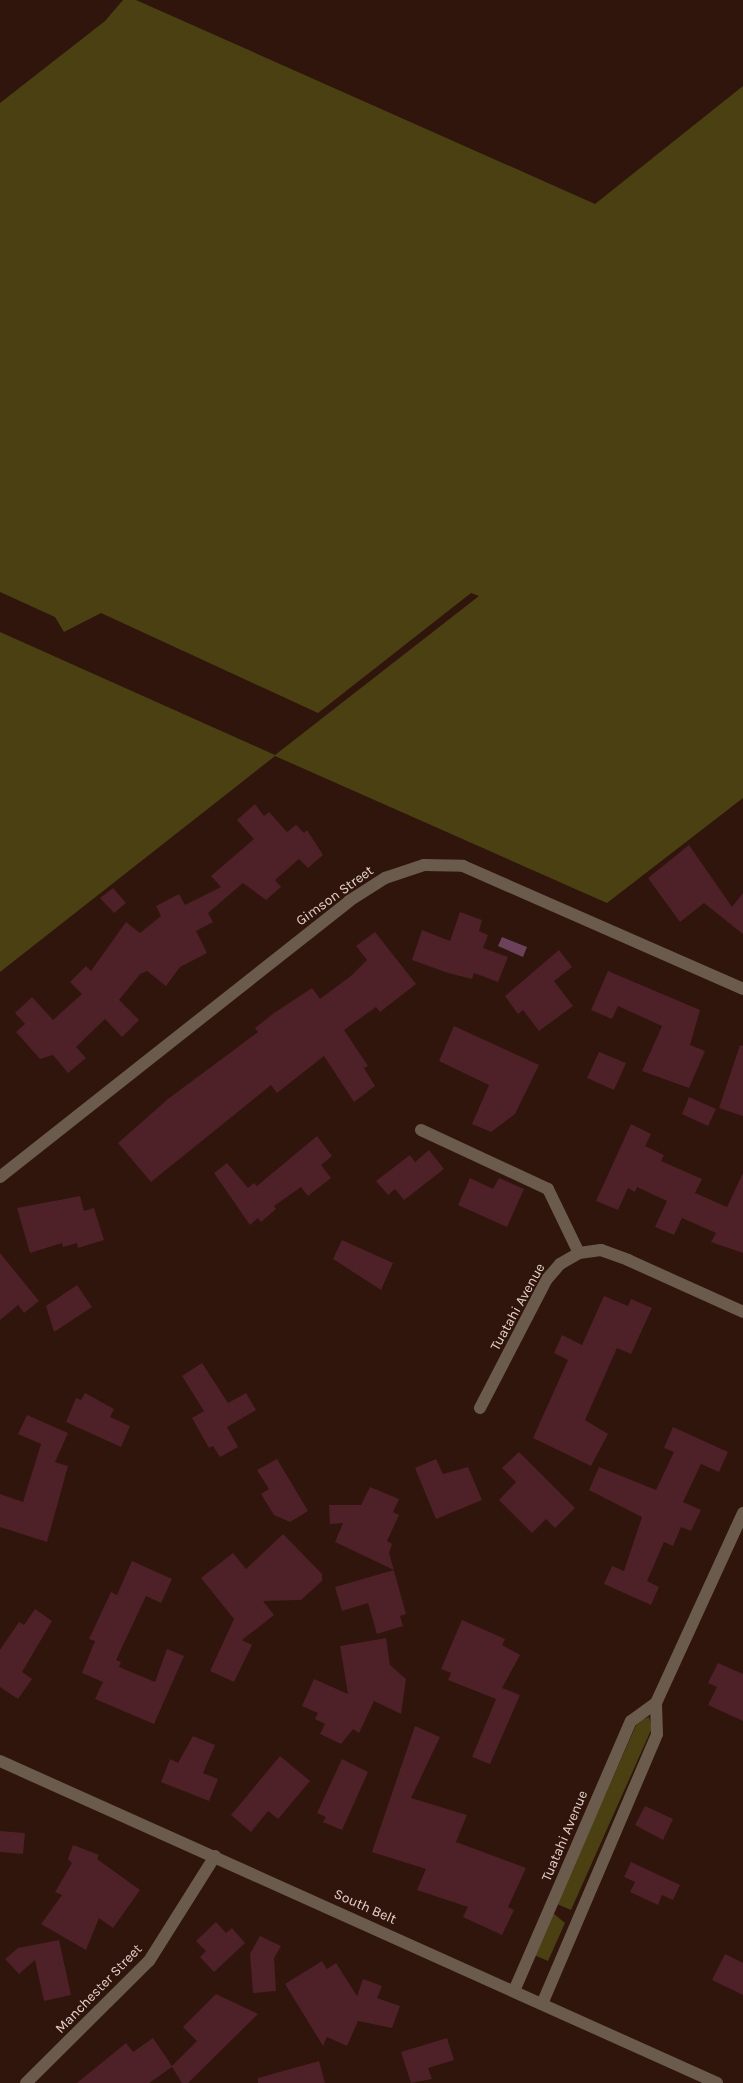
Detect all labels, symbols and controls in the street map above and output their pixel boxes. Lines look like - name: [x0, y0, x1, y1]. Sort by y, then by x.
- street label: Gimson Street: [293, 862, 377, 930]
- street label: Tuatahi Avenue: [487, 1260, 549, 1354]
- street label: Tuatahi Avenue: [538, 1788, 592, 1884]
- street label: South Belt: [331, 1886, 399, 1928]
- street label: Manchester Street: [52, 1941, 146, 2037]

